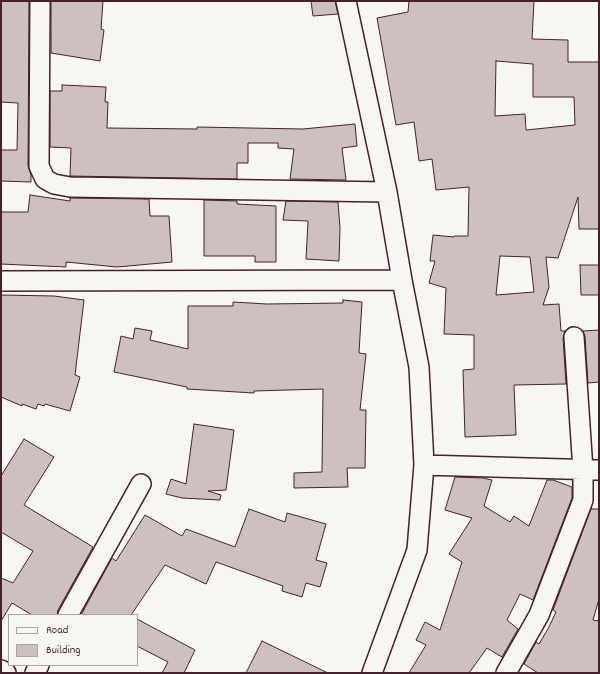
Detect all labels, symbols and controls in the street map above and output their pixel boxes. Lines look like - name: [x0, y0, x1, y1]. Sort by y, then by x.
- legend: [8, 614, 138, 666]
- text: Road: [46, 622, 68, 639]
- text: Building: [46, 642, 81, 659]

